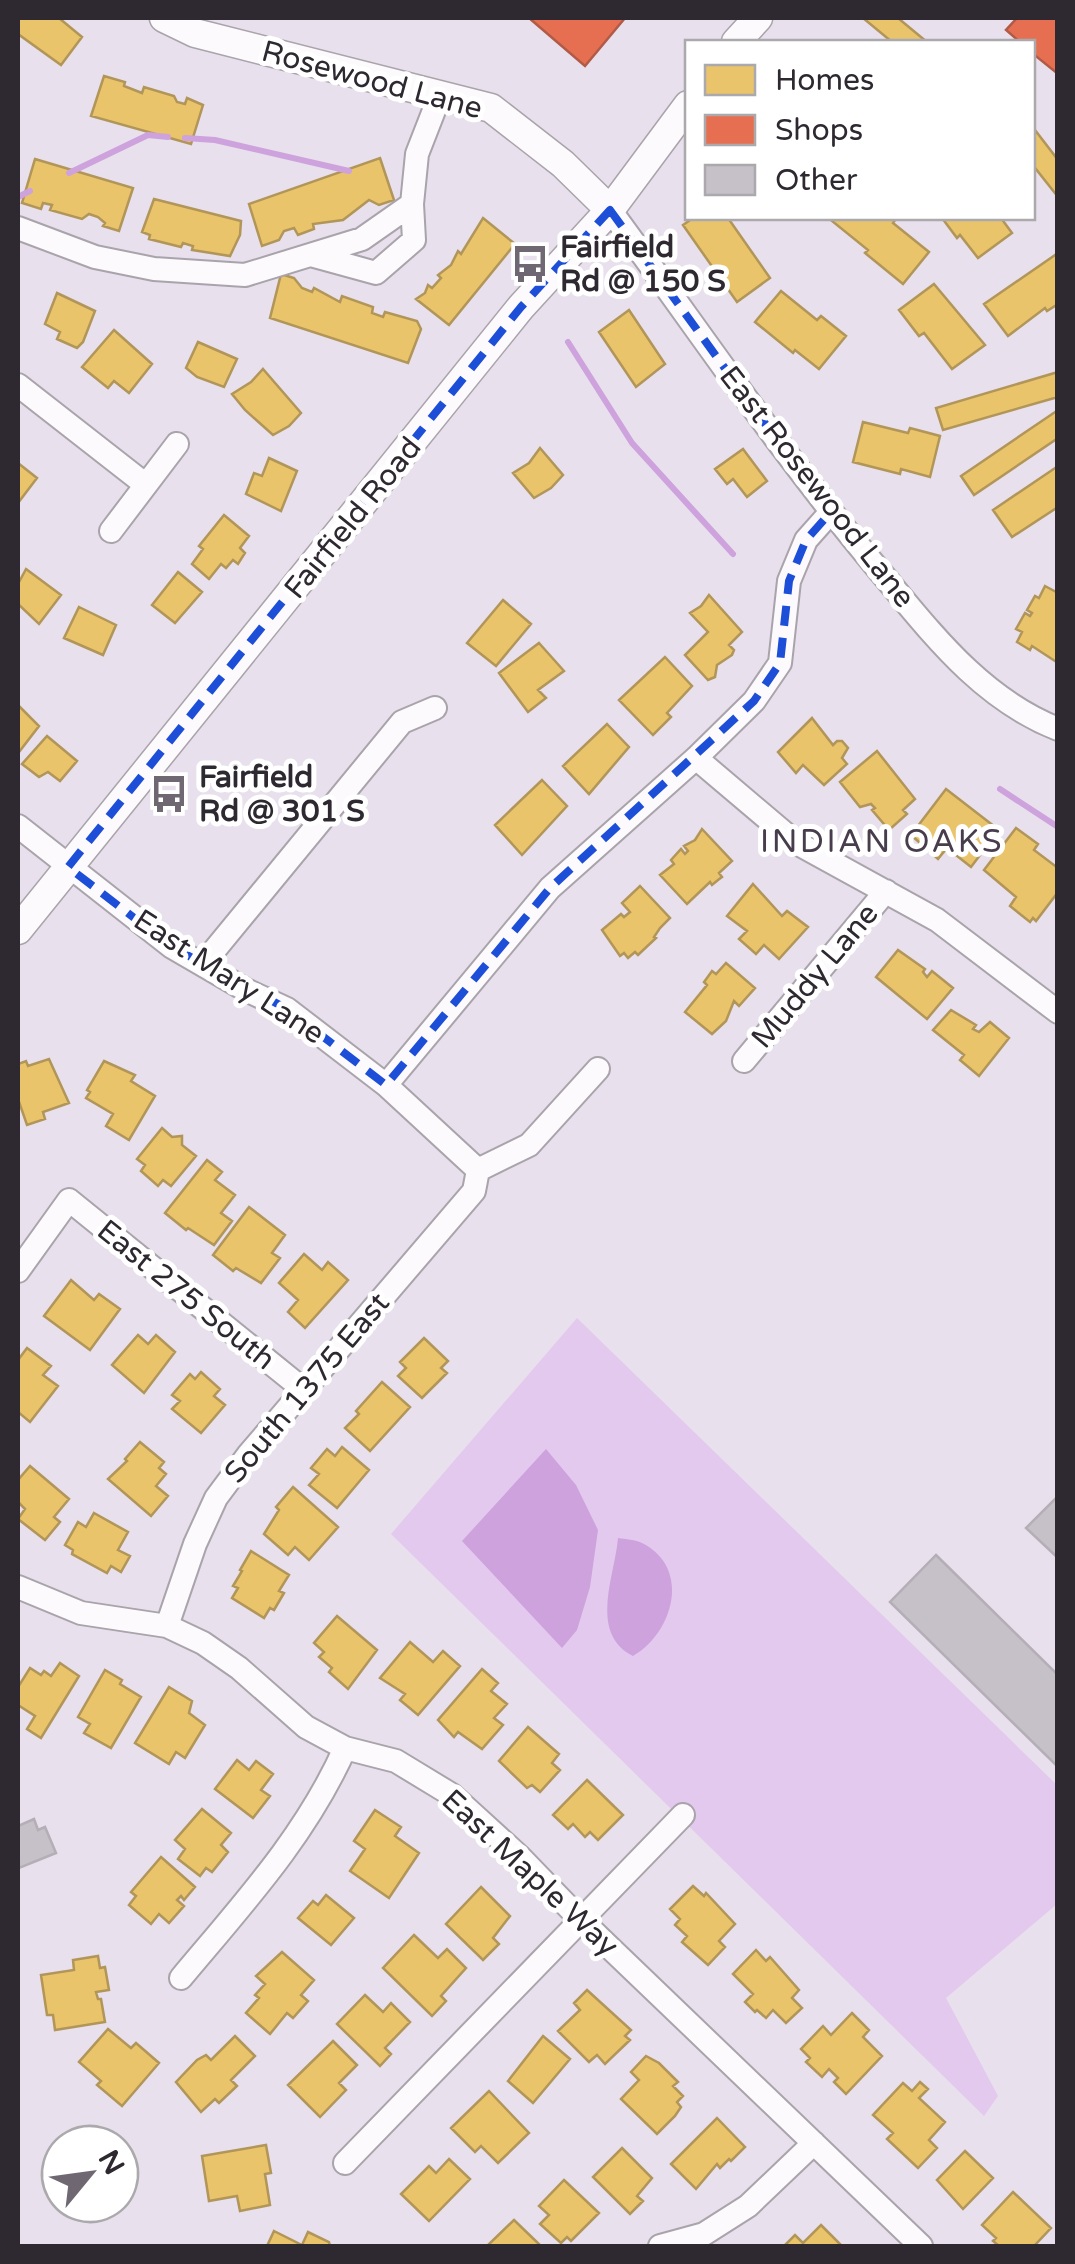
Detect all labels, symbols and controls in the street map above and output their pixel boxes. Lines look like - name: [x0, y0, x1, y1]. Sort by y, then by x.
- street label: Rosewood Lane: [258, 33, 486, 127]
- legend: [685, 40, 1035, 220]
- text: Homes: [775, 62, 874, 99]
- text: Shops: [775, 112, 863, 149]
- text: Other: [775, 162, 858, 199]
- place label: Fairfield Rd @ 150 S: [560, 229, 726, 300]
- bus stop icon: Fairfield Rd @ 150 S: [509, 243, 551, 285]
- street label: East Rosewood Lane: [711, 359, 923, 615]
- street label: Fairfield Road: [276, 430, 430, 606]
- place label: Fairfield Rd @ 301 S: [199, 759, 365, 830]
- bus stop icon: Fairfield Rd @ 301 S: [148, 773, 190, 815]
- district label: INDIAN OAKS: [760, 823, 1004, 861]
- street label: Muddy Lane: [744, 896, 886, 1056]
- street label: East Mary Lane: [127, 902, 331, 1052]
- street label: East 275 South: [90, 1212, 282, 1378]
- street label: South 1375 East: [217, 1285, 397, 1491]
- street label: East Maple Way: [434, 1782, 626, 1964]
- north arrow: [40, 2124, 140, 2224]
- text: N: [91, 2144, 131, 2180]

